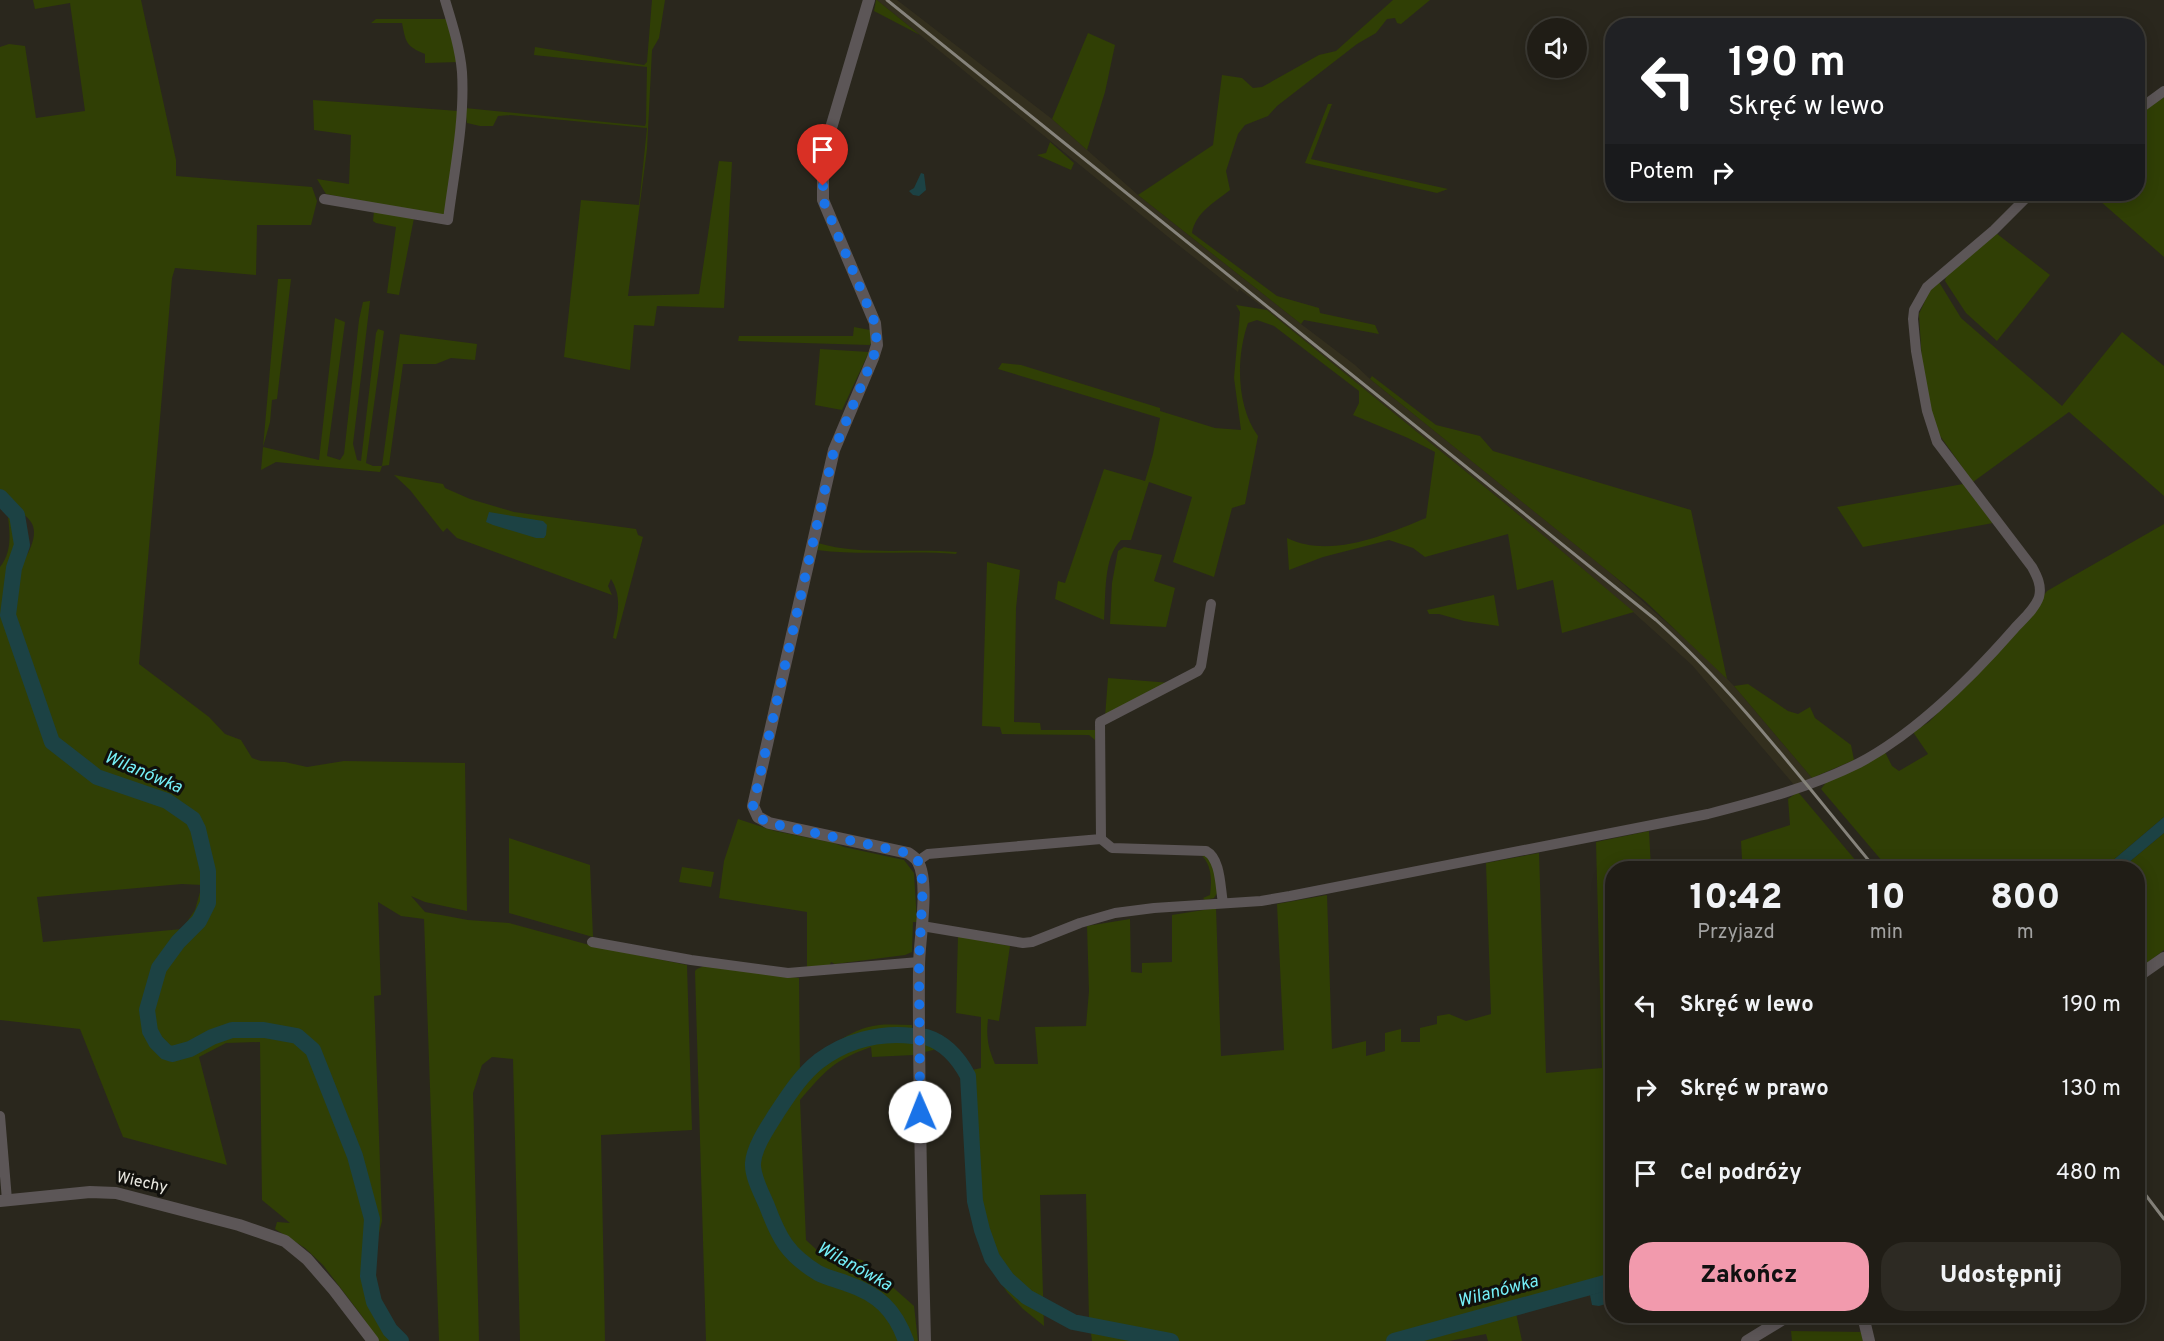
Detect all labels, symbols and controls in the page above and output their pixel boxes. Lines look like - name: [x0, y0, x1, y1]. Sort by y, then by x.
- map controls: [1527, 18, 1587, 78]
- button: sound: [1527, 18, 1587, 78]
- text: 190 m: [1728, 38, 1846, 91]
- icon: left: [1629, 42, 1707, 120]
- text: Skręć w lewo: [1728, 90, 1884, 124]
- pin: [797, 124, 848, 186]
- icon: arrive: [806, 133, 839, 166]
- icon: right: [1706, 156, 1739, 189]
- text: Potem: [1629, 159, 1694, 186]
- water label: Wilanówka: [101, 746, 186, 800]
- text: 10:42: [1690, 876, 1783, 922]
- text: 10: [1867, 876, 1906, 922]
- text: 800: [1990, 876, 2060, 922]
- text: Przyjazd: [1697, 920, 1775, 946]
- text: min: [1870, 920, 1903, 946]
- text: m: [2017, 920, 2034, 946]
- icon: left: [1629, 989, 1662, 1022]
- text: Skręć w lewo: [1680, 992, 1814, 1019]
- text: 190 m: [2062, 992, 2121, 1019]
- icon: right: [1629, 1073, 1662, 1106]
- text: Skręć w prawo: [1680, 1076, 1829, 1103]
- text: 130 m: [2062, 1076, 2121, 1103]
- position arrow: [888, 1080, 952, 1144]
- icon: arrive: [1629, 1157, 1662, 1190]
- text: Cel podróży: [1680, 1160, 1802, 1187]
- text: 480 m: [2056, 1160, 2121, 1187]
- street label: Wiechy: [115, 1168, 169, 1198]
- water label: Wilanówka: [812, 1237, 896, 1297]
- button: Zakończ: [1629, 1242, 1869, 1311]
- button: Udostępnij: [1881, 1242, 2121, 1311]
- water label: Wilanówka: [1455, 1270, 1541, 1314]

